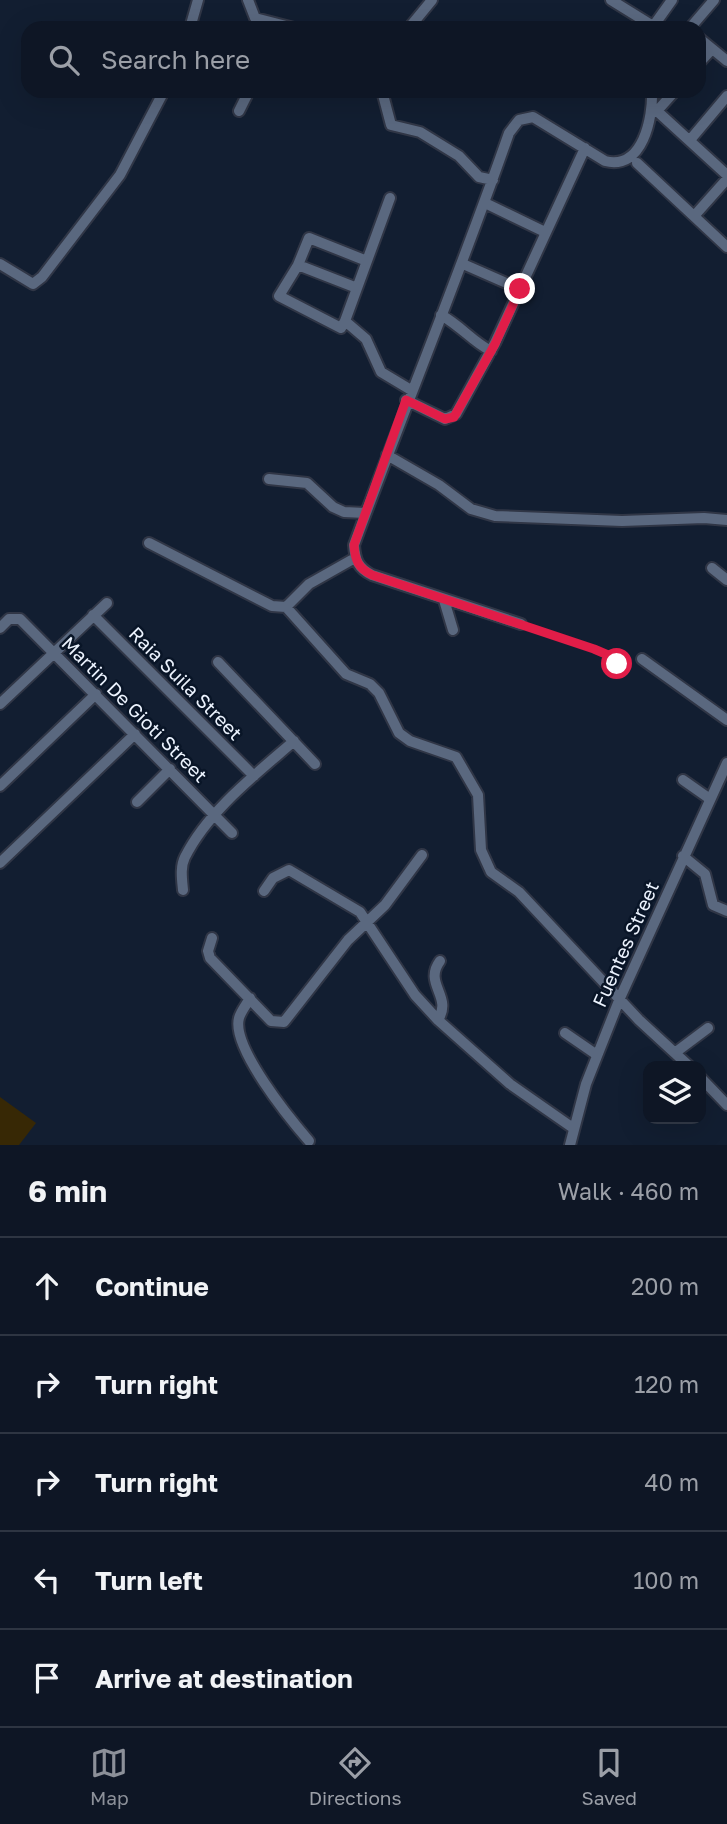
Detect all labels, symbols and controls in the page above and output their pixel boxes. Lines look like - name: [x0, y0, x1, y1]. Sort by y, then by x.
- search box: [21, 21, 706, 98]
- icon: search: [45, 41, 83, 79]
- text: Search here: [101, 44, 250, 75]
- route end: [504, 273, 535, 304]
- street label: Raia Suila Street: [125, 622, 247, 744]
- street label: Martin De Gioti Street: [57, 631, 213, 787]
- route start: [601, 648, 632, 679]
- street label: Fuentes Street: [587, 878, 663, 1010]
- map controls: [643, 1061, 706, 1124]
- button: layers: [643, 1061, 706, 1124]
- text: 6 min: [28, 1173, 107, 1209]
- text: Walk · 460 m: [558, 1177, 699, 1205]
- icon: ahead: [28, 1267, 66, 1305]
- text: Continue: [95, 1271, 209, 1302]
- text: 200 m: [631, 1272, 699, 1300]
- icon: right: [28, 1365, 66, 1403]
- text: Turn right: [95, 1369, 218, 1400]
- text: 120 m: [634, 1370, 699, 1398]
- icon: right: [28, 1463, 66, 1501]
- text: Turn right: [95, 1467, 218, 1498]
- text: 40 m: [645, 1468, 699, 1496]
- icon: left: [28, 1561, 66, 1599]
- text: Turn left: [95, 1565, 203, 1596]
- text: 100 m: [633, 1566, 699, 1594]
- icon: arrive: [28, 1659, 66, 1697]
- text: Arrive at destination: [95, 1663, 353, 1694]
- tab: Map: [90, 1744, 129, 1809]
- tab: Directions: [309, 1744, 402, 1809]
- tab: Saved: [582, 1744, 637, 1809]

